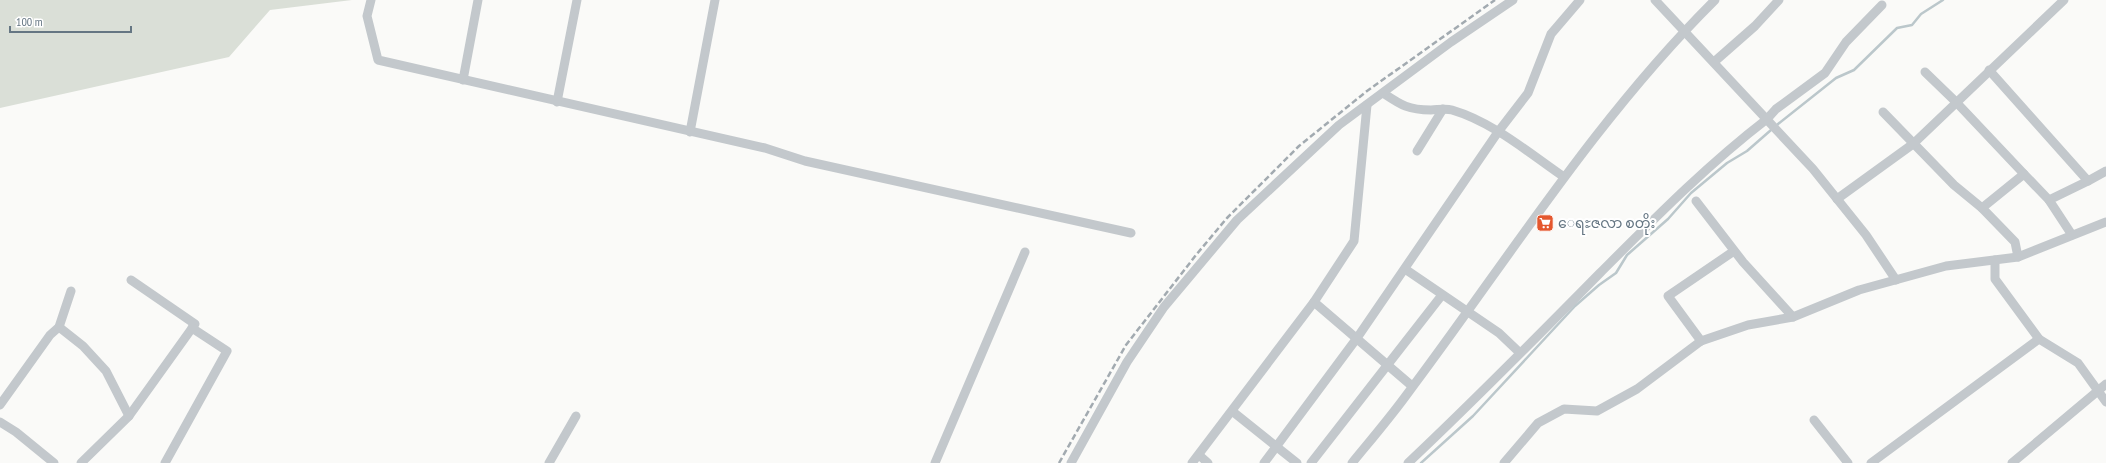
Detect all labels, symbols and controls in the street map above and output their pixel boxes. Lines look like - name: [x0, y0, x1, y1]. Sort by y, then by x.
- scale bar: [10, 8, 131, 34]
- text: 100 m: [16, 14, 43, 29]
- supermarket icon: ေရႊဇလာ စတိုး: [1535, 213, 1555, 233]
- place label: ေရႊဇလာ စတိုး: [1558, 213, 1655, 235]

